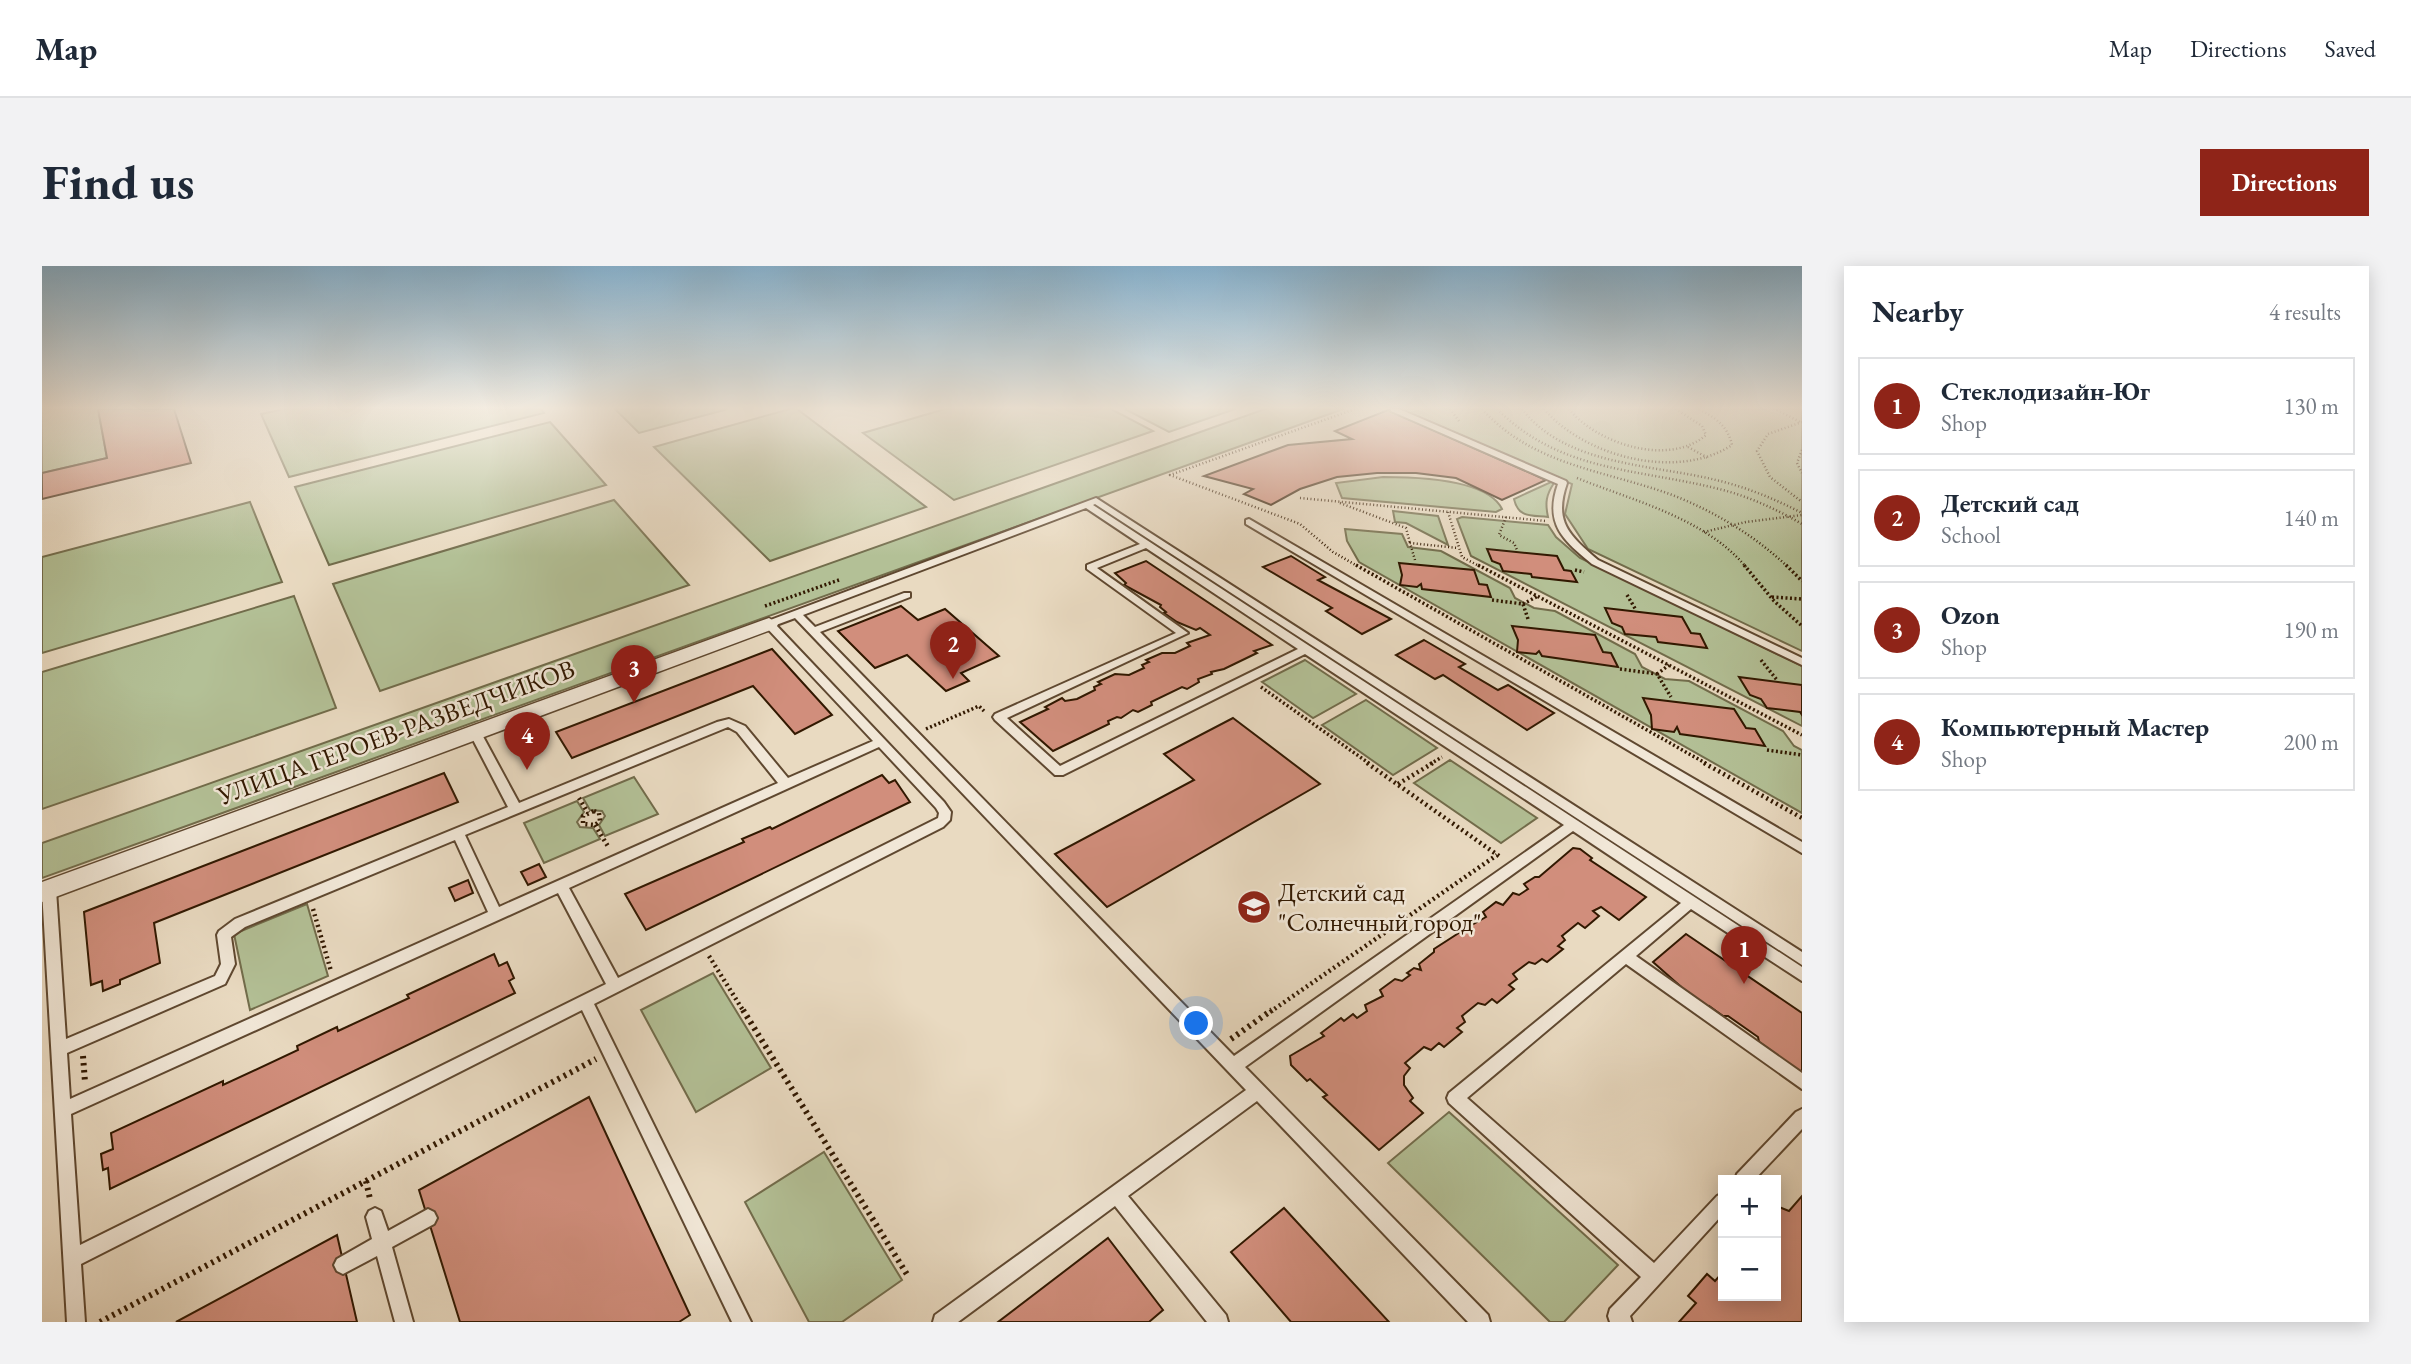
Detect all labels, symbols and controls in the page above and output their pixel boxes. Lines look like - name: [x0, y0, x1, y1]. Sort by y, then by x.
- text: Map: [35, 27, 97, 70]
- text: Map: [2109, 33, 2152, 64]
- text: Directions: [2190, 33, 2287, 64]
- text: Saved: [2325, 33, 2376, 64]
- button: Directions: [2200, 149, 2369, 216]
- text: Find us: [42, 150, 194, 214]
- text: Nearby: [1872, 292, 1964, 331]
- text: 4 results: [2269, 297, 2341, 327]
- text: Стеклодизайн-Юг: [1941, 374, 2150, 408]
- text: 1: [1891, 391, 1903, 421]
- text: 130 m: [2283, 391, 2339, 421]
- text: Shop: [1941, 408, 1987, 438]
- text: Детский сад: [1941, 486, 2079, 520]
- text: 2: [1891, 503, 1903, 533]
- text: 140 m: [2283, 503, 2339, 533]
- text: School: [1941, 520, 2001, 550]
- text: Ozon: [1941, 598, 2000, 632]
- text: 3: [1891, 615, 1903, 645]
- text: 190 m: [2283, 615, 2339, 645]
- pin: 2: [930, 621, 976, 679]
- text: Shop: [1941, 632, 1987, 662]
- pin: 3: [611, 645, 657, 703]
- street label: УЛИЦА ГЕРОЕВ-РАЗВЕДЧИКОВ: [212, 651, 579, 813]
- text: Компьютерный Мастер: [1941, 710, 2209, 744]
- pin: 4: [504, 712, 550, 770]
- text: 4: [1891, 727, 1903, 757]
- text: 200 m: [2283, 727, 2339, 757]
- text: Shop: [1941, 744, 1987, 774]
- place label: Детский сад "Солнечный город": [1278, 875, 1482, 939]
- school or university icon: Детский сад "Солнечный город": [1235, 888, 1273, 926]
- pin: 1: [1721, 926, 1767, 984]
- your location: [1179, 1006, 1213, 1040]
- map controls: [1718, 1175, 1781, 1301]
- button: +: [1718, 1175, 1781, 1238]
- button: −: [1718, 1238, 1781, 1301]

